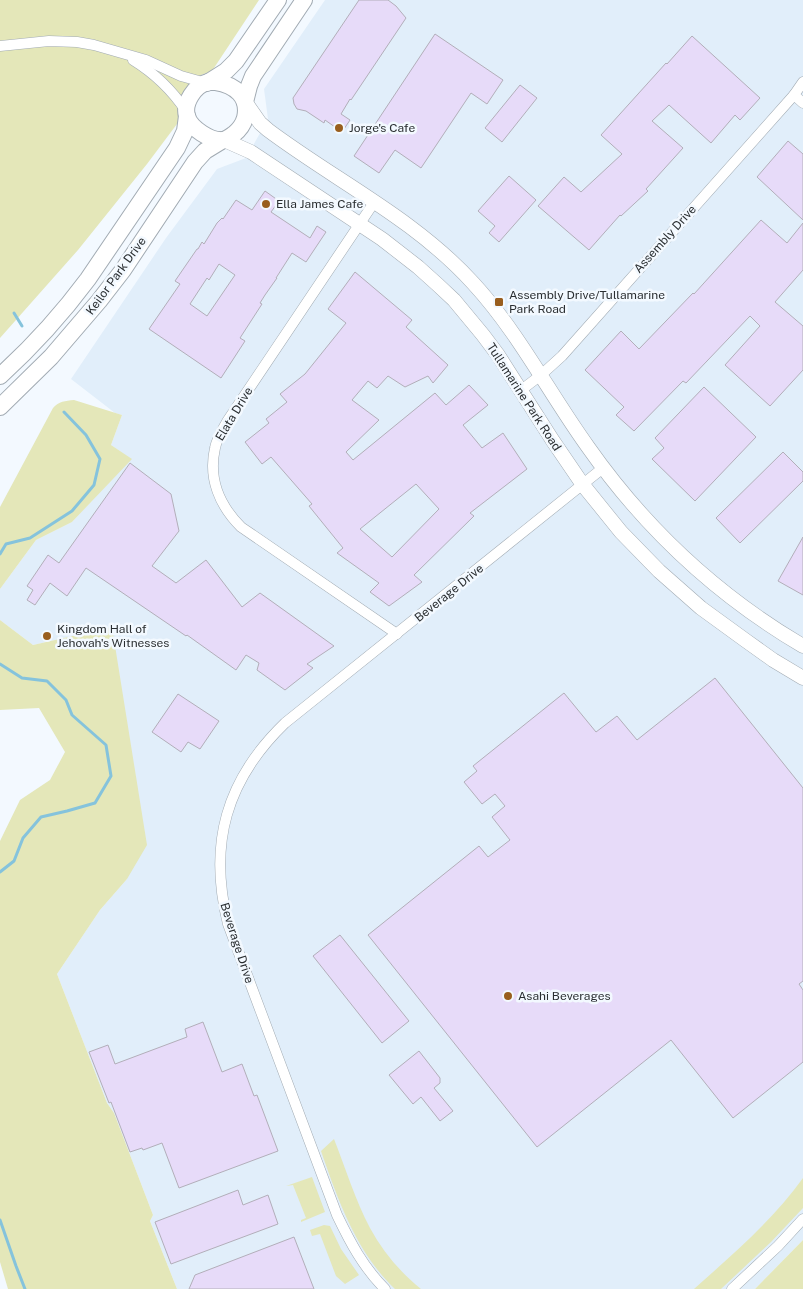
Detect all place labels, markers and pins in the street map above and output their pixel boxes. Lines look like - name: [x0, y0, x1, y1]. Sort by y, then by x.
- place label: Jorge's Cafe: [349, 121, 416, 135]
- marker: Jorge's Cafe: [333, 122, 345, 134]
- place label: Ella James Cafe: [276, 197, 364, 211]
- marker: Ella James Cafe: [260, 198, 272, 210]
- place label: Assembly Drive/Tullamarine Park Road: [509, 288, 665, 316]
- marker: Assembly Drive/Tullamarine Park Road: [493, 296, 505, 308]
- place label: Kingdom Hall of Jehovah's Witnesses: [57, 622, 169, 650]
- marker: Kingdom Hall of Jehovah's Witnesses: [41, 630, 53, 642]
- place label: Asahi Beverages: [518, 989, 611, 1003]
- marker: Asahi Beverages: [502, 990, 514, 1002]

